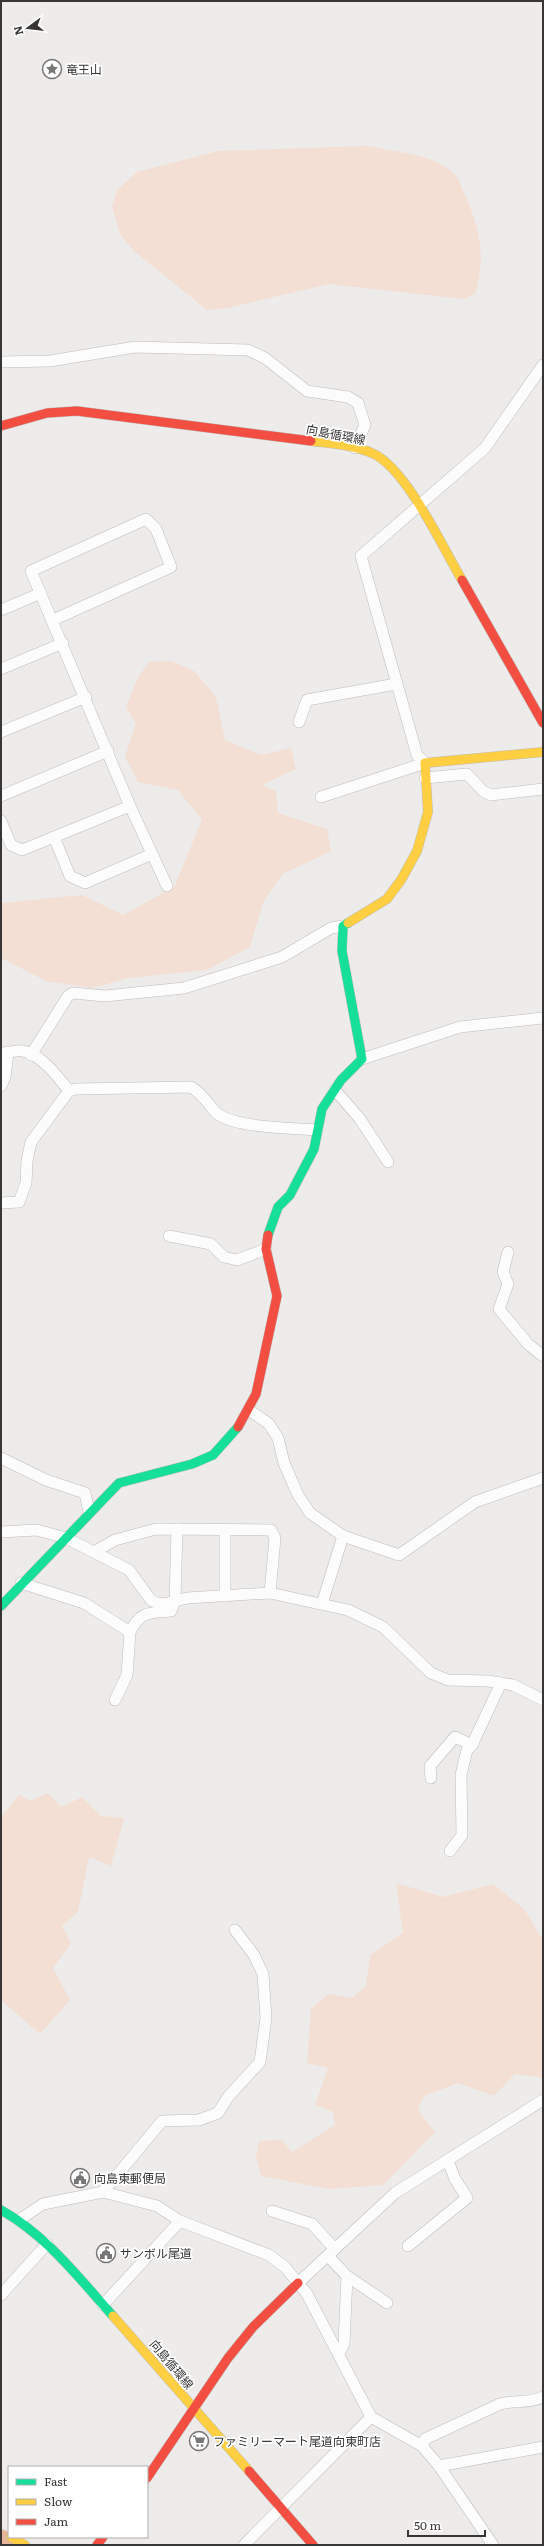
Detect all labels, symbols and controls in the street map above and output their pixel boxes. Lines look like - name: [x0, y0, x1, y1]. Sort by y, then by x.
- north arrow: [8, 8, 48, 48]
- text: N: [8, 24, 26, 37]
- place icon: 竜王山: [41, 58, 63, 80]
- place label: 竜王山: [66, 60, 102, 78]
- street label: 向島循環線: [305, 419, 367, 449]
- public building icon: 向島東郵便局: [69, 2167, 91, 2189]
- place label: 向島東郵便局: [94, 2169, 166, 2187]
- public building icon: サンボル尾道: [95, 2242, 117, 2264]
- place label: サンボル尾道: [120, 2244, 192, 2262]
- street label: 向島循環線: [146, 2335, 198, 2393]
- supermarket icon: ファミリーマート尾道向東町店: [188, 2430, 210, 2452]
- place label: ファミリーマート尾道向東町店: [213, 2432, 381, 2450]
- legend: [8, 2466, 148, 2538]
- text: Fast: [44, 2472, 68, 2490]
- text: Slow: [44, 2492, 73, 2510]
- text: Jam: [44, 2512, 69, 2530]
- scale bar: [408, 2512, 485, 2538]
- text: 50 m: [414, 2516, 441, 2534]

